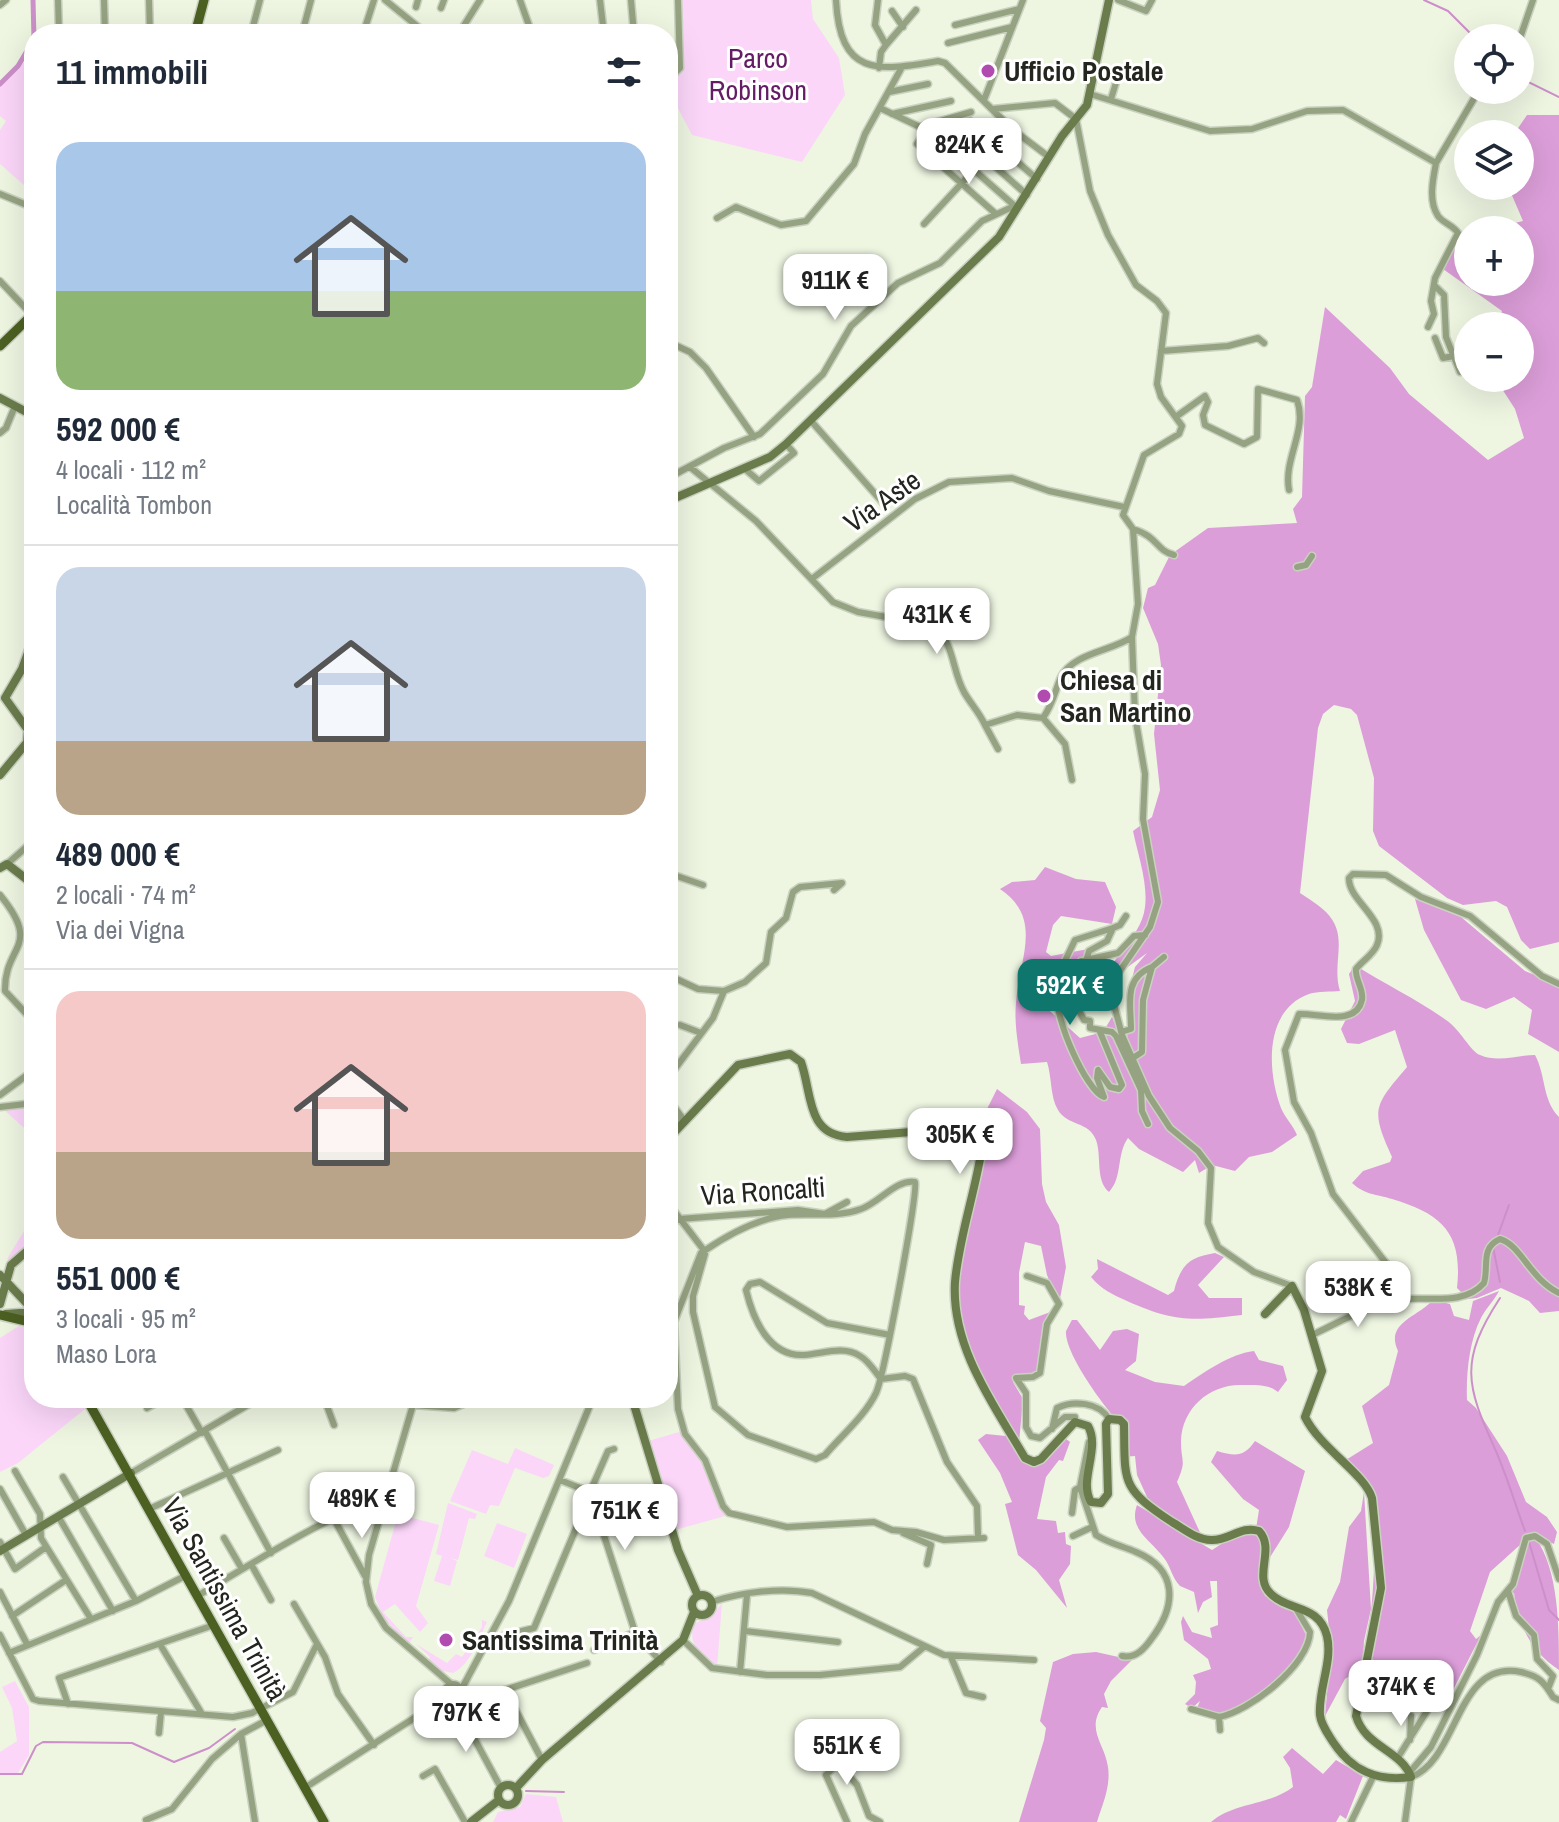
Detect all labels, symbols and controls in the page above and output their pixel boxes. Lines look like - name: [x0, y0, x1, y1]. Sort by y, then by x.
- map controls: [1454, 24, 1534, 392]
- button: locate: [1454, 24, 1534, 104]
- park label: Parco Robinson: [709, 39, 807, 109]
- text: 11 immobili: [56, 49, 208, 95]
- icon: filters: [602, 50, 646, 94]
- place label: Ufficio Postale: [1004, 52, 1164, 90]
- marker: Ufficio Postale: [979, 62, 997, 80]
- pin: 824K €: [904, 118, 1034, 186]
- button: layers: [1454, 120, 1534, 200]
- text: 824K €: [935, 126, 1003, 161]
- icon: home: [279, 194, 423, 338]
- button: +: [1454, 216, 1534, 296]
- pin: 911K €: [770, 254, 900, 322]
- text: 911K €: [801, 262, 869, 297]
- button: −: [1454, 312, 1534, 392]
- text: 592 000 €: [56, 406, 180, 452]
- text: 4 locali · 112 m²: [56, 452, 206, 487]
- street label: Via Aste: [836, 461, 928, 541]
- text: Località Tombon: [56, 487, 212, 522]
- pin: 431K €: [872, 588, 1002, 656]
- text: 431K €: [903, 596, 971, 631]
- icon: home: [279, 619, 423, 763]
- place label: Chiesa di San Martino: [1060, 661, 1191, 731]
- marker: Chiesa di San Martino: [1035, 687, 1053, 705]
- text: 489 000 €: [56, 831, 180, 877]
- text: 2 locali · 74 m²: [56, 877, 196, 912]
- text: Via dei Vigna: [56, 912, 185, 947]
- pin: 592K €: [1005, 959, 1135, 1027]
- text: 592K €: [1036, 967, 1104, 1002]
- icon: home: [279, 1043, 423, 1187]
- pin: 305K €: [895, 1108, 1025, 1176]
- text: 305K €: [926, 1116, 994, 1151]
- street label: Via Roncalti: [699, 1168, 827, 1214]
- text: 551 000 €: [56, 1255, 180, 1301]
- pin: 538K €: [1293, 1261, 1423, 1329]
- text: 538K €: [1324, 1269, 1392, 1304]
- text: 3 locali · 95 m²: [56, 1301, 196, 1336]
- text: Maso Lora: [56, 1336, 157, 1371]
- pin: 489K €: [297, 1472, 427, 1540]
- text: 489K €: [328, 1480, 396, 1515]
- pin: 751K €: [560, 1484, 690, 1552]
- street label: Via Santissima Trinità: [153, 1491, 297, 1708]
- text: 751K €: [591, 1492, 659, 1527]
- place label: Santissima Trinità: [462, 1621, 659, 1659]
- marker: Santissima Trinità: [437, 1631, 455, 1649]
- pin: 374K €: [1336, 1660, 1466, 1728]
- text: 374K €: [1367, 1668, 1435, 1703]
- pin: 797K €: [401, 1686, 531, 1754]
- text: 797K €: [432, 1694, 500, 1729]
- pin: 551K €: [782, 1719, 912, 1787]
- text: 551K €: [813, 1727, 881, 1762]

